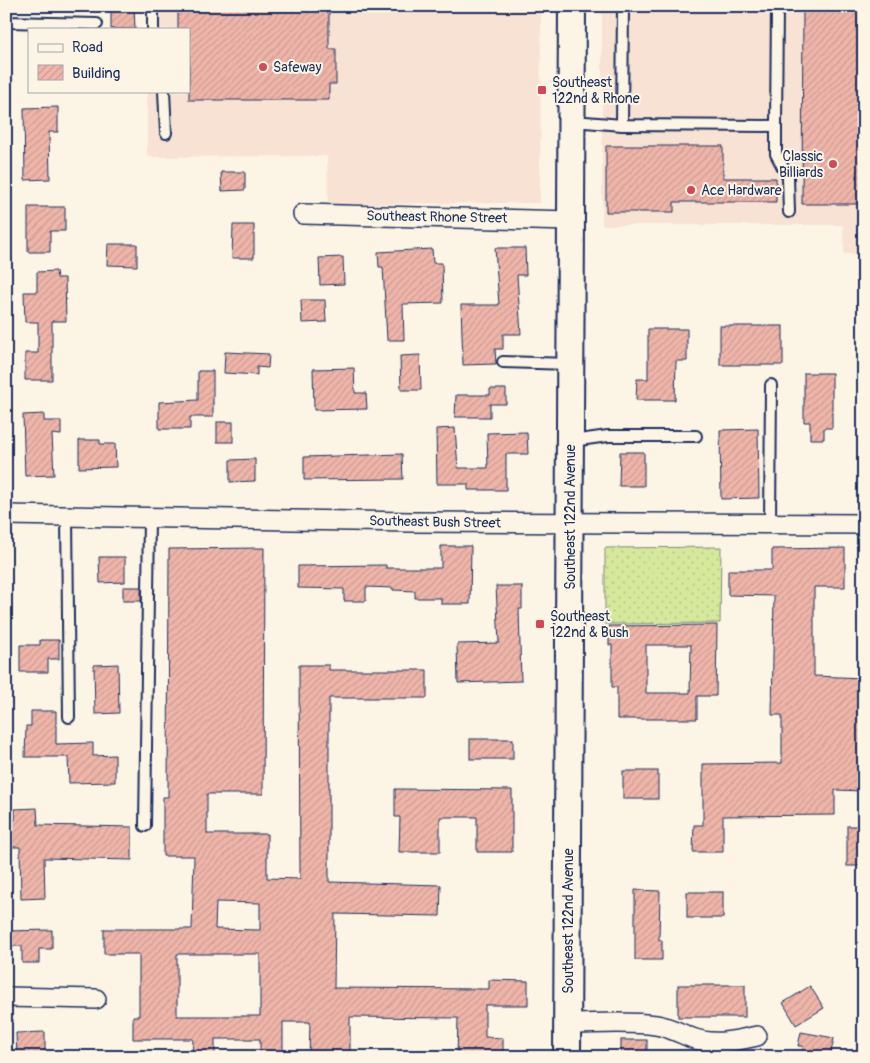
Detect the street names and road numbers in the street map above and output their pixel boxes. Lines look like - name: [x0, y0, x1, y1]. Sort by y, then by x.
- street label: Southeast Rhone Street: [366, 207, 508, 227]
- street label: Southeast 122nd Avenue: [562, 444, 579, 590]
- street label: Southeast Bush Street: [369, 512, 502, 532]
- street label: Southeast 122nd Avenue: [560, 848, 577, 994]

